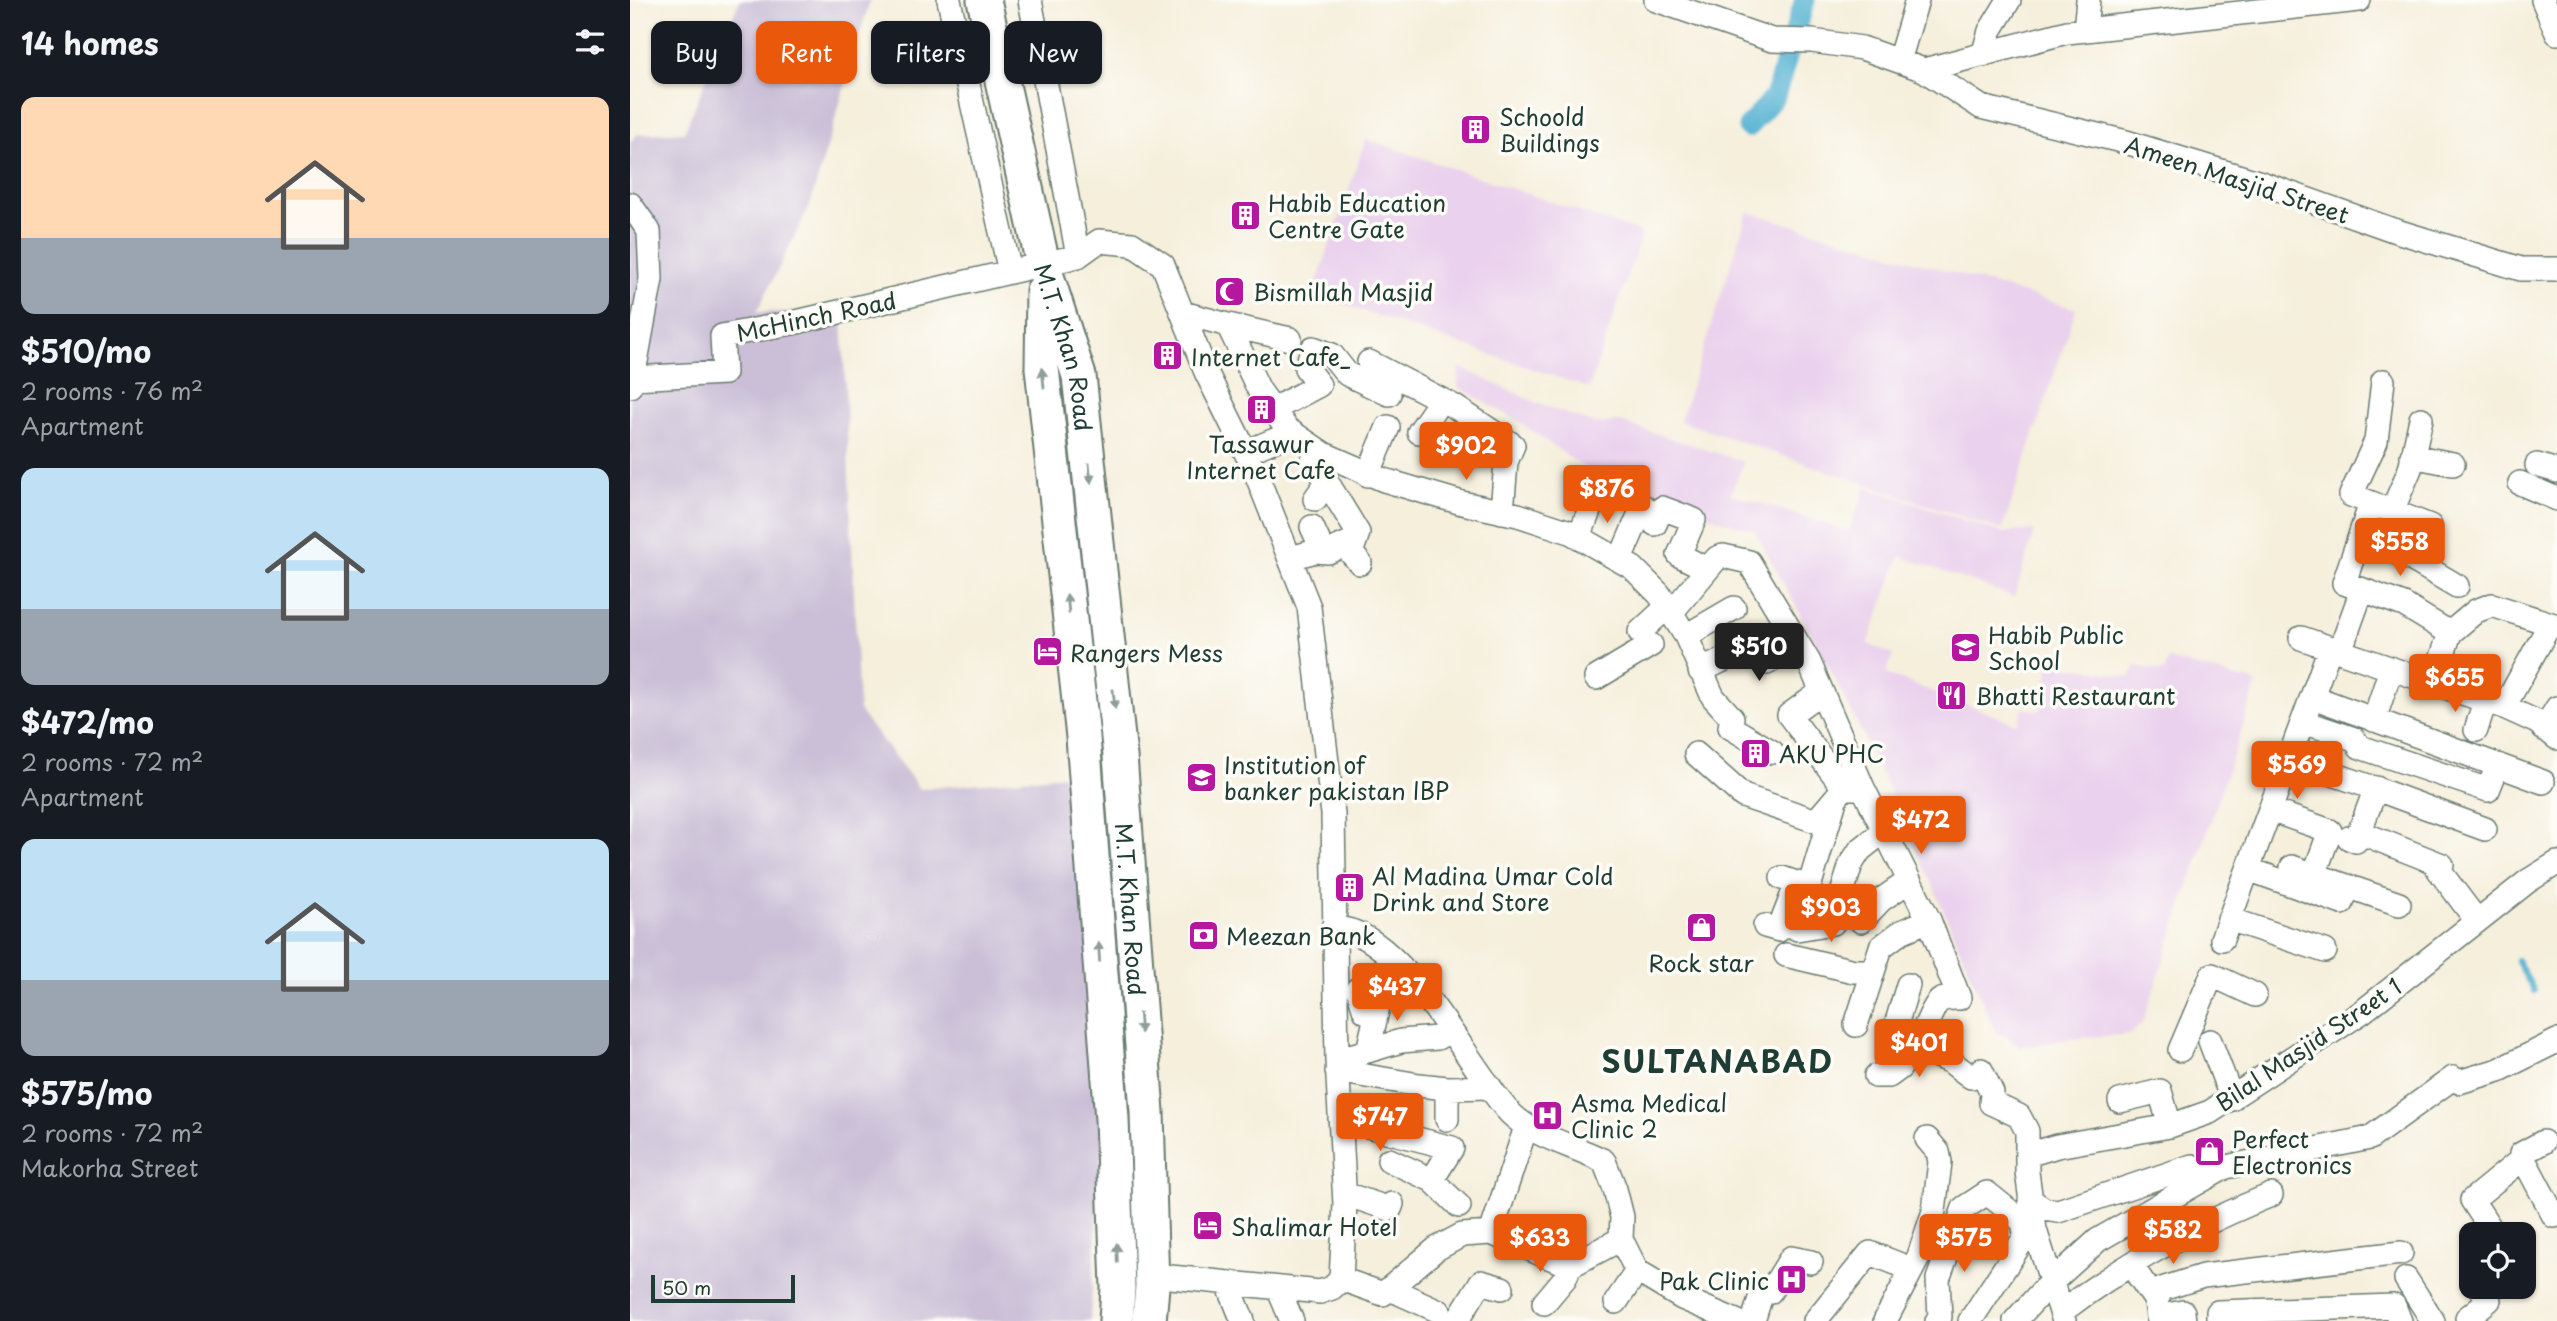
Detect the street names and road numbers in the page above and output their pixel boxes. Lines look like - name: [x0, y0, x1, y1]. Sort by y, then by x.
- street label: Ameen Masjid Street: [2120, 126, 2354, 232]
- street label: M.T. Khan Road: [1026, 259, 1102, 433]
- street label: McHinch Road: [733, 282, 899, 350]
- street label: M.T. Khan Road: [1108, 822, 1156, 997]
- street label: Bilal Masjid Street 1: [2208, 969, 2408, 1119]

